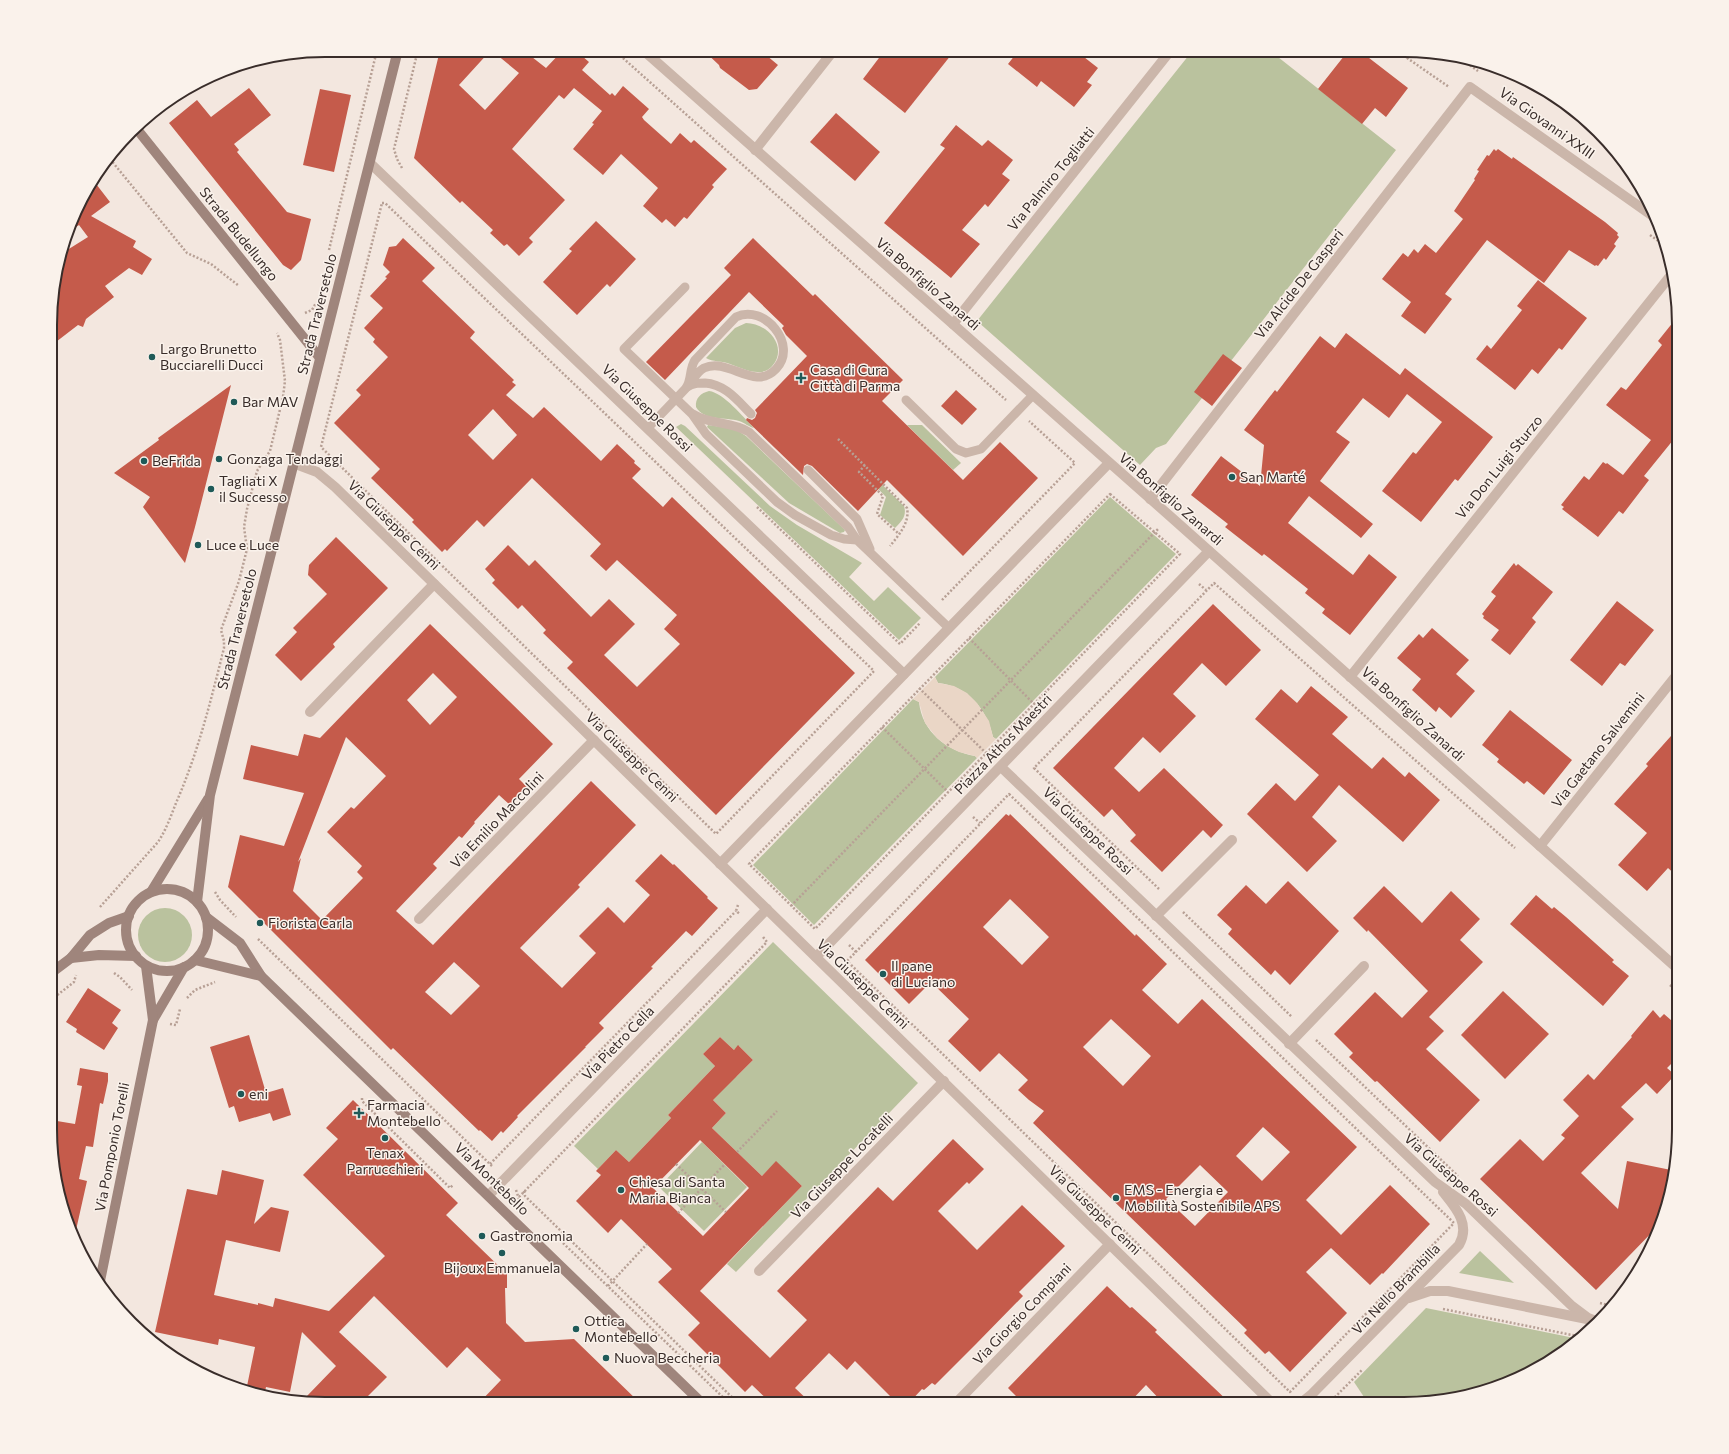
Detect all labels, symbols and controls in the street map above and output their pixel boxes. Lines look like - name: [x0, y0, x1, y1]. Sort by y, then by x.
- street label: Via Giovanni XXIII: [1496, 83, 1598, 162]
- street label: Via Palmiro Togliatti: [1004, 123, 1098, 234]
- street label: Strada Budellungo: [196, 183, 282, 284]
- street label: Via Alcide De Gasperi: [1251, 226, 1347, 342]
- street label: Via Bonfiglio Zanardi: [873, 234, 984, 334]
- street label: Strada Traversetolo: [293, 251, 340, 376]
- place label: Largo Brunetto Bucciarelli Ducci: [160, 340, 263, 373]
- marker: Largo Brunetto Bucciarelli Ducci: [147, 352, 157, 362]
- street label: Via Giuseppe Rossi: [599, 360, 696, 455]
- place label: Casa di Cura Città di Parma: [810, 361, 900, 394]
- marker: Casa di Cura Città di Parma: [795, 372, 807, 384]
- place label: Bar MAV: [242, 393, 299, 410]
- marker: Bar MAV: [229, 397, 239, 407]
- street label: Via Don Luigi Sturzo: [1452, 411, 1546, 522]
- street label: Via Bonfiglio Zanardi: [1116, 449, 1227, 549]
- place label: Gonzaga Tendaggi: [227, 450, 343, 467]
- place label: BeFrida: [152, 452, 201, 469]
- marker: Gonzaga Tendaggi: [214, 454, 224, 464]
- marker: BeFrida: [139, 456, 149, 466]
- place label: San Marté: [1240, 468, 1305, 485]
- place label: Tagliati X il Successo: [219, 472, 287, 505]
- marker: San Marté: [1227, 472, 1237, 482]
- street label: Via Giuseppe Cenni: [345, 476, 444, 573]
- marker: Tagliati X il Successo: [206, 484, 216, 494]
- place label: Luce e Luce: [206, 536, 279, 553]
- marker: Luce e Luce: [193, 540, 203, 550]
- street label: Strada Traversetolo: [213, 566, 260, 691]
- street label: Via Bonfiglio Zanardi: [1358, 663, 1468, 764]
- street label: Via Gaetano Salvemini: [1547, 689, 1648, 811]
- street label: Piazza Athos Maestri: [950, 690, 1055, 797]
- street label: Via Giuseppe Cenni: [583, 708, 682, 805]
- street label: Via Emilio Maccolini: [446, 768, 547, 871]
- street label: Via Giuseppe Rossi: [1040, 783, 1137, 878]
- place label: Fiorista Carla: [268, 914, 353, 931]
- marker: Fiorista Carla: [255, 918, 265, 928]
- street label: Via Giuseppe Cenni: [814, 935, 913, 1032]
- place label: Il pane di Luciano: [891, 957, 955, 990]
- marker: Il pane di Luciano: [878, 969, 888, 979]
- street label: Via Pietro Cella: [578, 1002, 657, 1083]
- street label: Via Pomponio Torelli: [91, 1081, 132, 1213]
- place label: eni: [249, 1085, 268, 1102]
- marker: eni: [236, 1089, 246, 1099]
- place label: Farmacia Montebello: [367, 1096, 441, 1129]
- marker: Farmacia Montebello: [354, 1108, 364, 1118]
- street label: Via Giuseppe Locatelli: [787, 1110, 896, 1222]
- street label: Via Giuseppe Rossi: [1401, 1129, 1502, 1220]
- marker: Tenax Parrucchieri: [380, 1133, 390, 1143]
- street label: Via Montebello: [452, 1139, 533, 1218]
- place label: Tenax Parrucchieri: [346, 1144, 424, 1177]
- street label: Via Giuseppe Cenni: [1046, 1161, 1145, 1258]
- place label: Chiesa di Santa Maria Bianca: [629, 1173, 725, 1206]
- place label: EMS - Energia e Mobilità Sostenibile APS: [1124, 1181, 1280, 1214]
- marker: Chiesa di Santa Maria Bianca: [616, 1185, 626, 1195]
- marker: EMS - Energia e Mobilità Sostenibile APS: [1111, 1193, 1121, 1203]
- place label: Gastronomia: [490, 1227, 573, 1244]
- marker: Gastronomia: [477, 1231, 487, 1241]
- street label: Via Nello Brambilla: [1348, 1240, 1443, 1338]
- marker: Bijoux Emmanuela: [497, 1248, 507, 1258]
- place label: Bijoux Emmanuela: [444, 1259, 560, 1276]
- street label: Via Giorgio Compiani: [969, 1259, 1074, 1368]
- place label: Ottica Montebello: [584, 1312, 658, 1345]
- marker: Ottica Montebello: [571, 1324, 581, 1334]
- place label: Nuova Beccheria: [614, 1349, 720, 1366]
- marker: Nuova Beccheria: [601, 1353, 611, 1363]

